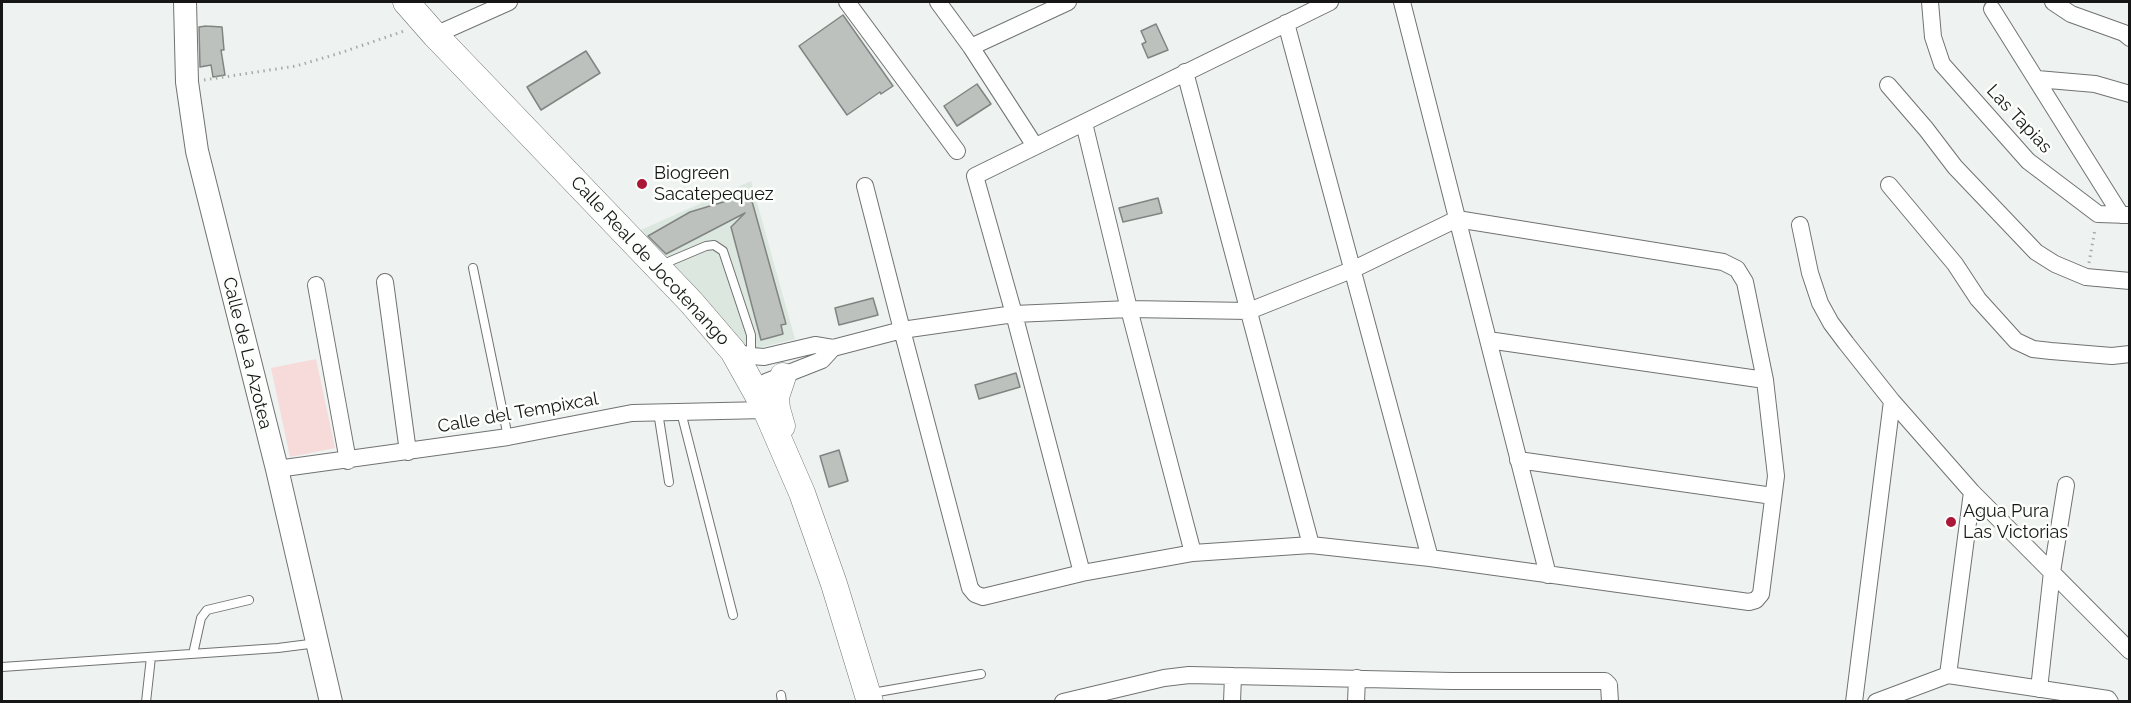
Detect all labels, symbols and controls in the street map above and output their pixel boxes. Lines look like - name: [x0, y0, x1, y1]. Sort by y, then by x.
- street label: Las Tapias: [1982, 80, 2056, 158]
- place label: Biogreen Sacatepequez: [654, 163, 774, 206]
- street label: Calle Real de Jocotenango: [566, 172, 734, 350]
- marker: Biogreen Sacatepequez: [635, 177, 649, 191]
- street label: Calle de La Azotea: [218, 275, 276, 431]
- street label: Calle del Tempixcal: [436, 388, 600, 438]
- place label: Agua Pura Las Victorias: [1963, 501, 2068, 544]
- marker: Agua Pura Las Victorias: [1944, 515, 1958, 529]

